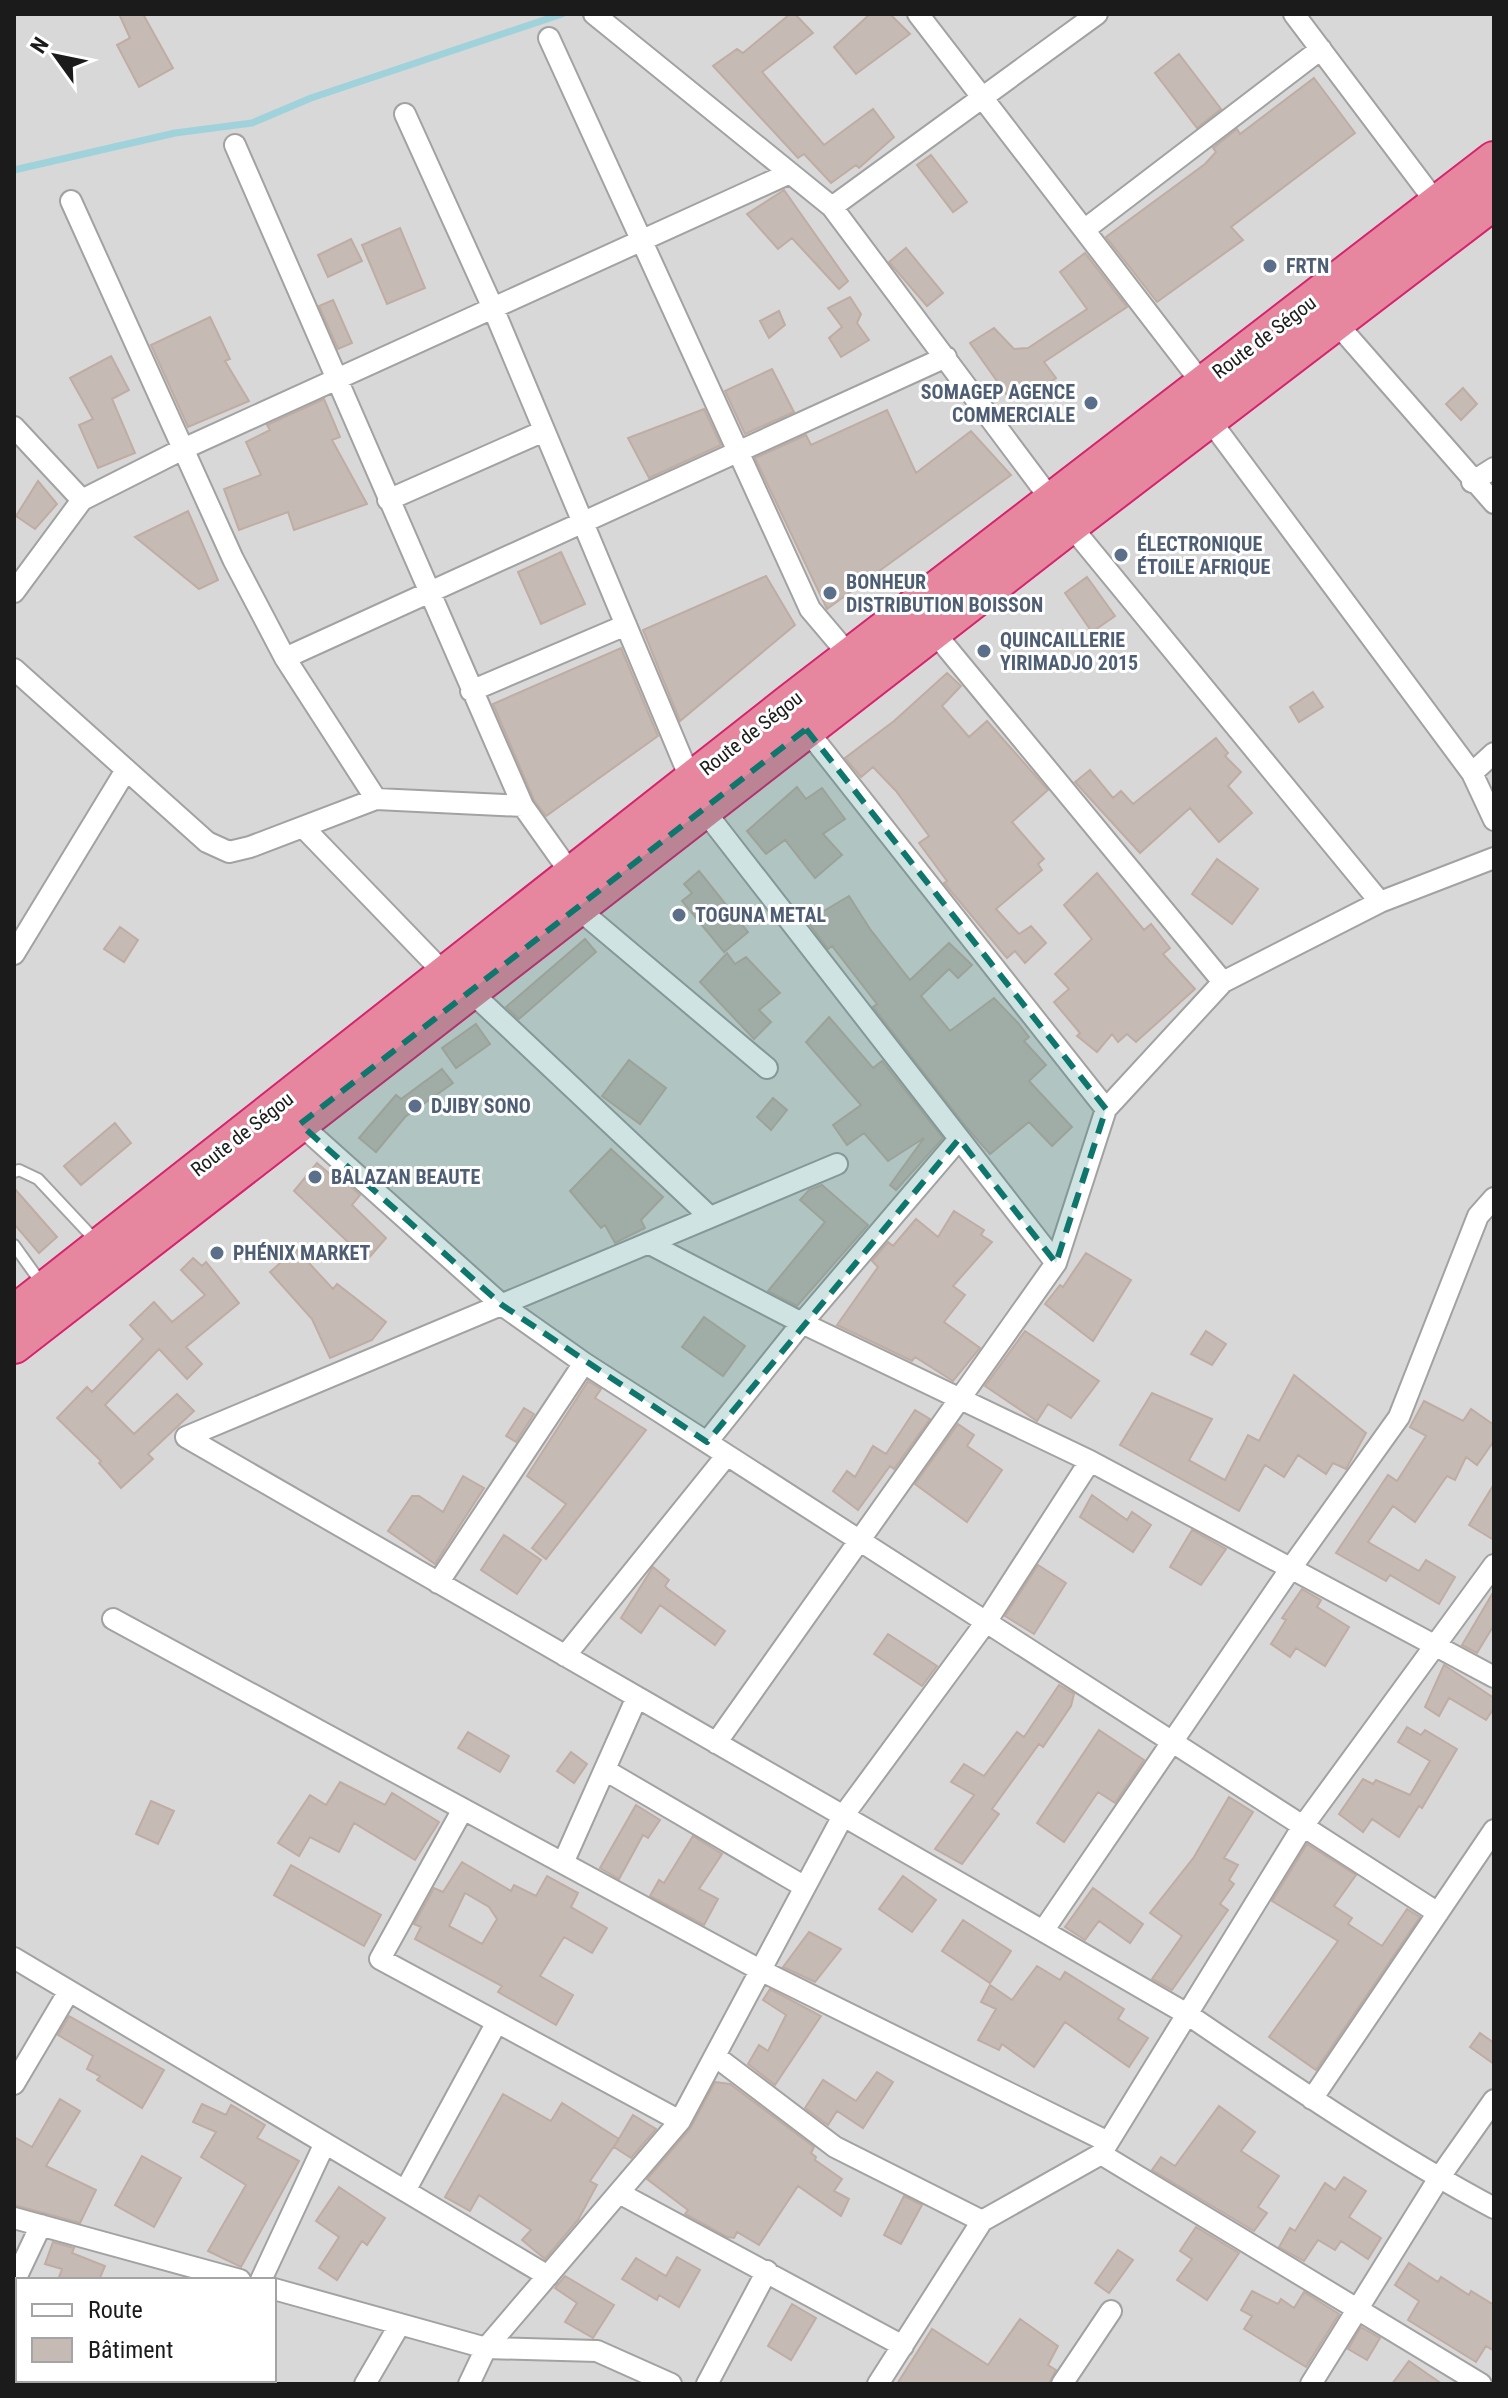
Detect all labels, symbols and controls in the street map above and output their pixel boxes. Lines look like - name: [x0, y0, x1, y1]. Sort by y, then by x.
- north arrow: [16, 16, 96, 96]
- text: N: [25, 33, 54, 58]
- place label: FRTN: [1286, 254, 1329, 278]
- marker: FRTN: [1261, 257, 1279, 275]
- street label: Route de Ségou: [1207, 290, 1321, 384]
- place label: SOMAGEP AGENCE COMMERCIALE: [921, 380, 1075, 427]
- marker: SOMAGEP AGENCE COMMERCIALE: [1082, 394, 1100, 412]
- place label: ÉLECTRONIQUE ÉTOILE AFRIQUE: [1137, 532, 1270, 579]
- marker: ÉLECTRONIQUE ÉTOILE AFRIQUE: [1112, 546, 1130, 564]
- place label: BONHEUR DISTRIBUTION BOISSON: [846, 570, 1043, 617]
- marker: BONHEUR DISTRIBUTION BOISSON: [821, 584, 839, 602]
- place label: QUINCAILLERIE YIRIMADJO 2015: [1000, 628, 1138, 675]
- marker: QUINCAILLERIE YIRIMADJO 2015: [975, 642, 993, 660]
- street label: Route de Ségou: [695, 686, 807, 780]
- place label: TOGUNA METAL: [695, 903, 827, 927]
- marker: TOGUNA METAL: [670, 906, 688, 924]
- street label: Route de Ségou: [186, 1087, 298, 1181]
- place label: DJIBY SONO: [431, 1094, 531, 1118]
- marker: DJIBY SONO: [406, 1097, 424, 1115]
- place label: BALAZAN BEAUTE: [331, 1165, 480, 1189]
- marker: BALAZAN BEAUTE: [306, 1168, 324, 1186]
- place label: PHÉNIX MARKET: [233, 1241, 370, 1265]
- marker: PHÉNIX MARKET: [208, 1244, 226, 1262]
- legend: [16, 2278, 276, 2382]
- text: Route: [88, 2296, 143, 2324]
- text: Bâtiment: [88, 2336, 173, 2364]

